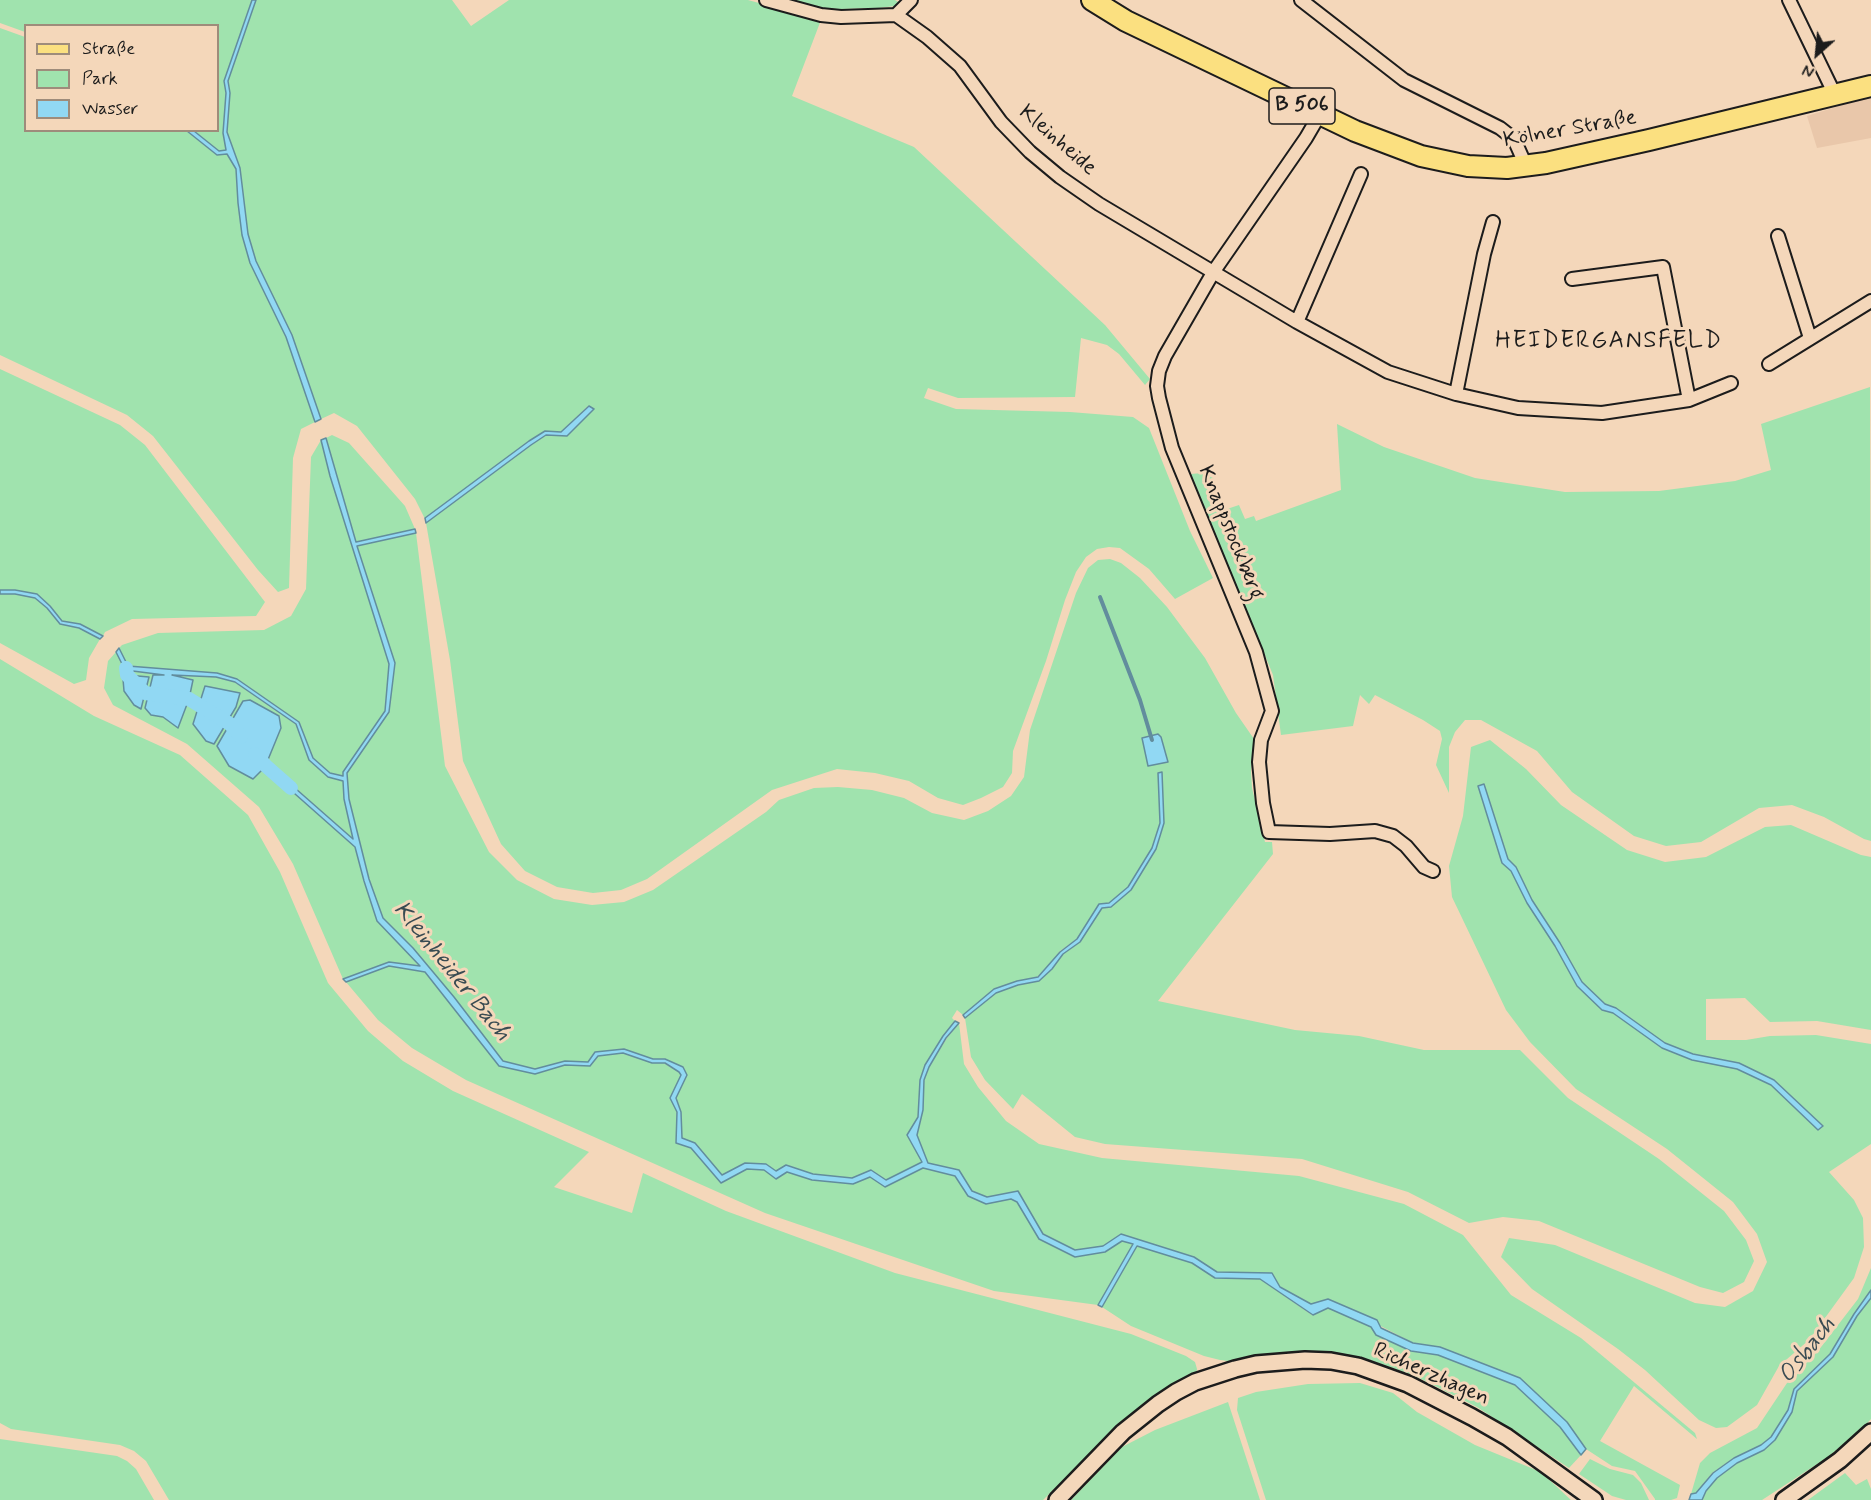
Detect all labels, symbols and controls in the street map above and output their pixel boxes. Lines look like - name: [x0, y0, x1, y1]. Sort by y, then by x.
- legend: [24, 24, 219, 132]
- north arrow: [1787, 24, 1847, 84]
- text: Straße: [82, 37, 135, 61]
- text: N: [1799, 59, 1818, 82]
- text: Park: [82, 67, 118, 91]
- road number: B 506: [1269, 88, 1335, 124]
- text: Wasser: [82, 97, 138, 121]
- street label: Kleinheide: [1013, 100, 1101, 182]
- street label: Kölner Straße: [1501, 105, 1639, 155]
- district label: HEIDERGANSFELD: [1493, 328, 1725, 356]
- street label: Knappstockberg: [1191, 462, 1269, 604]
- water label: Kleinheider Bach: [386, 897, 516, 1047]
- water label: Osbach: [1773, 1312, 1843, 1390]
- street label: Richerzhagen: [1369, 1338, 1493, 1412]

